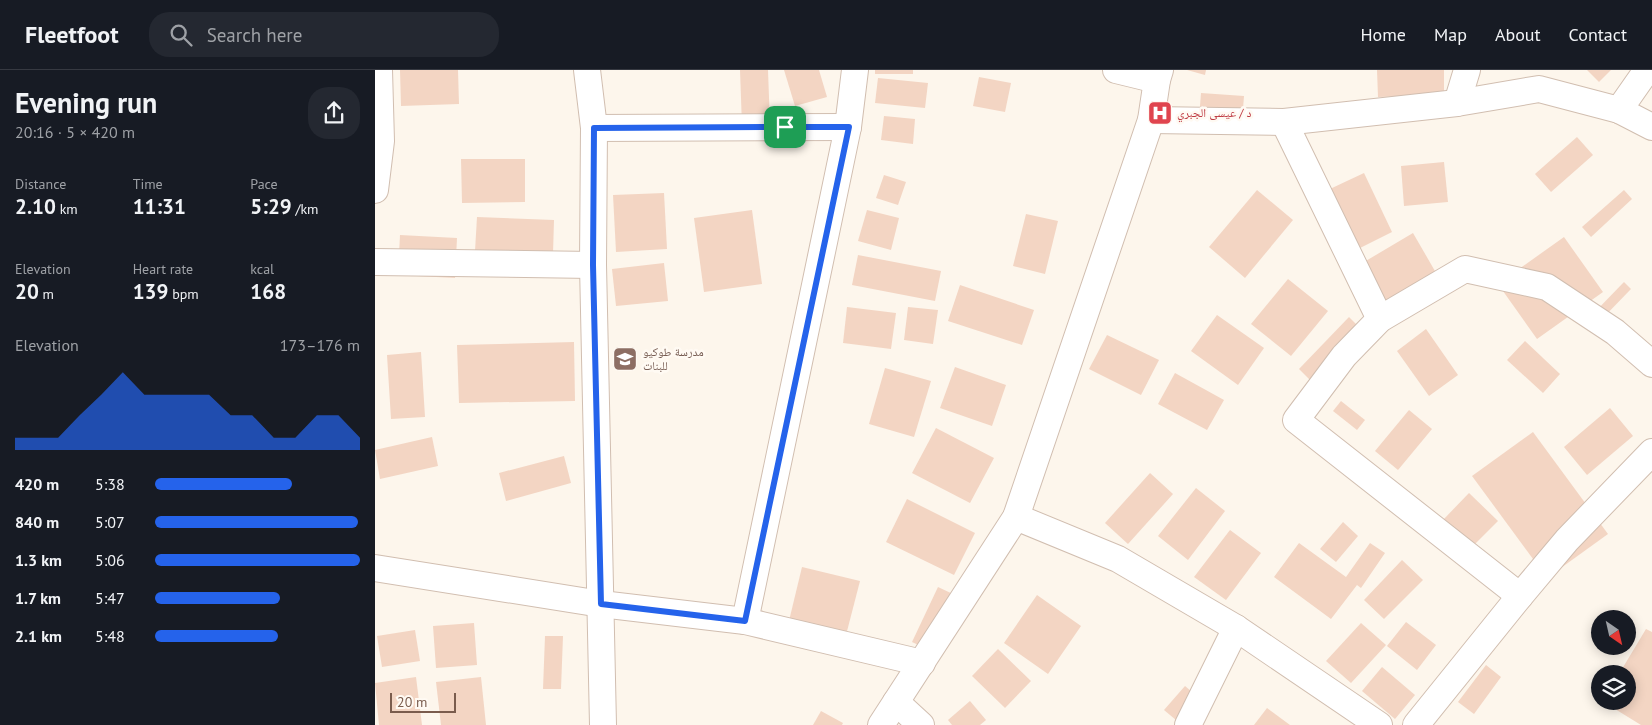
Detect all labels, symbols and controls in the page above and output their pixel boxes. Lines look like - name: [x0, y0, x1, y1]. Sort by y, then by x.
- search box: [149, 12, 499, 57]
- text: Fleetfoot: [25, 19, 119, 50]
- icon: search: [167, 21, 195, 49]
- text: Search here: [207, 23, 302, 47]
- text: Home: [1360, 23, 1406, 46]
- text: Map: [1434, 23, 1467, 46]
- text: About: [1495, 23, 1541, 46]
- text: Contact: [1569, 23, 1627, 46]
- text: Evening run: [15, 84, 157, 121]
- button: share: [308, 87, 360, 139]
- hospital icon: د / عيسى الجبري: [1147, 100, 1173, 126]
- place label: د / عيسى الجبري: [1177, 105, 1252, 123]
- pin: [764, 106, 806, 148]
- icon: arrive: [771, 113, 799, 141]
- text: 20:16 · 5 × 420 m: [15, 122, 135, 142]
- text: Distance: [15, 175, 66, 193]
- text: Time: [133, 175, 163, 193]
- text: Pace: [250, 175, 278, 193]
- text: 2.10: [15, 193, 56, 220]
- text: 11:31: [133, 193, 186, 220]
- text: 5:29: [250, 193, 292, 220]
- text: km: [56, 200, 78, 218]
- text: /km: [292, 200, 318, 218]
- text: Elevation: [15, 260, 71, 278]
- text: Heart rate: [133, 260, 193, 278]
- text: kcal: [250, 260, 274, 278]
- text: 20: [15, 278, 39, 305]
- text: 139: [133, 278, 168, 305]
- text: 168: [250, 278, 286, 305]
- text: m: [39, 285, 54, 303]
- text: bpm: [168, 285, 199, 303]
- text: Elevation: [15, 335, 79, 355]
- text: 173–176 m: [280, 335, 360, 355]
- place label: مدرسة طوكيو للبنات: [643, 344, 704, 373]
- school or university icon: مدرسة طوكيو للبنات: [612, 346, 638, 372]
- text: 420 m: [15, 474, 59, 494]
- text: 5:38: [95, 474, 125, 494]
- text: 840 m: [15, 512, 59, 532]
- text: 5:07: [95, 512, 125, 532]
- text: 1.3 km: [15, 550, 62, 570]
- text: 5:06: [95, 550, 125, 570]
- text: 1.7 km: [15, 588, 61, 608]
- text: 5:47: [95, 588, 125, 608]
- north arrow: [1591, 610, 1636, 655]
- map controls: [1591, 610, 1636, 710]
- text: 2.1 km: [15, 626, 62, 646]
- text: 5:48: [95, 626, 125, 646]
- button: layers: [1591, 665, 1636, 710]
- scale bar: [390, 690, 456, 713]
- text: 20 m: [397, 693, 427, 711]

